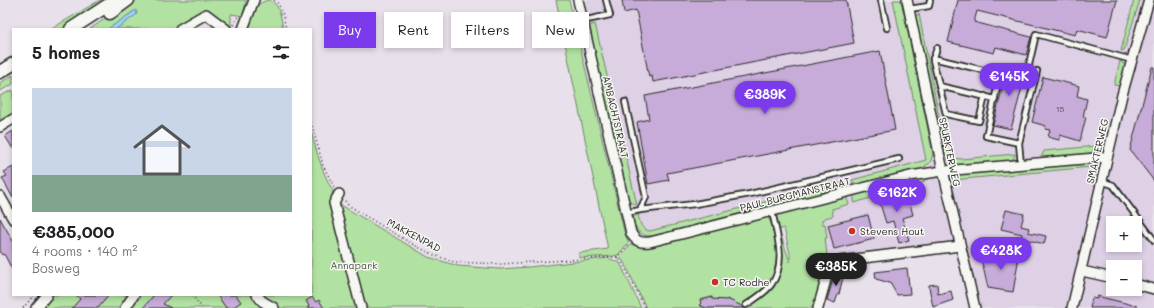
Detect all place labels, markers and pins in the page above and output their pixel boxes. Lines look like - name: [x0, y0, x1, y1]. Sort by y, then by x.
- pin: €145K: [981, 63, 1037, 97]
- pin: €389K: [737, 81, 793, 115]
- pin: €162K: [869, 179, 925, 213]
- place label: Stevens Hout: [860, 224, 924, 238]
- marker: Stevens Hout: [847, 226, 857, 236]
- pin: €428K: [973, 237, 1029, 271]
- pin: €385K: [808, 253, 864, 287]
- place label: TC Rodhe: [723, 275, 769, 289]
- marker: TC Rodhe: [710, 277, 720, 287]

